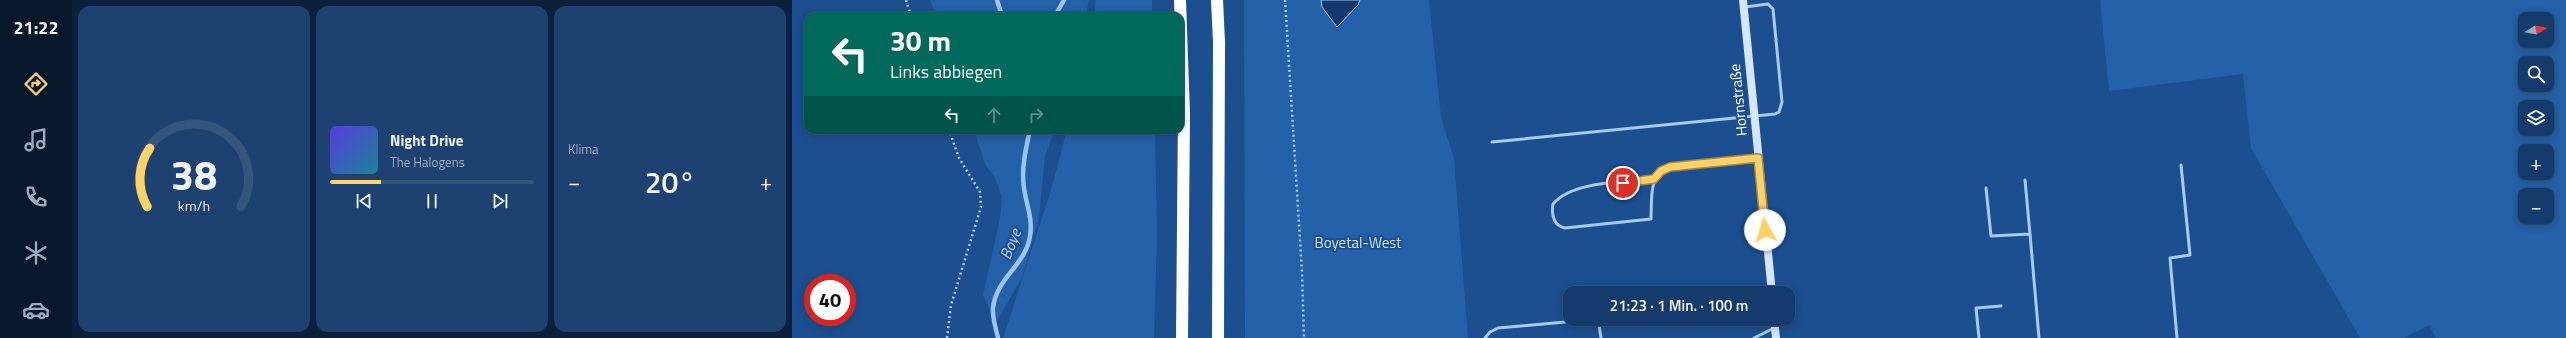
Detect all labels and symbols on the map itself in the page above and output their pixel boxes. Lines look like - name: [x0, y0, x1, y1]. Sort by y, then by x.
- north arrow: [2518, 12, 2554, 48]
- street label: Hornstraße: [1723, 63, 1753, 137]
- pin: [1606, 166, 1640, 200]
- position arrow: [1744, 209, 1786, 251]
- water label: Boye: [993, 223, 1028, 263]
- park label: Boyetal-West: [1315, 231, 1402, 254]
- speed limit sign: 40: [804, 274, 856, 326]

